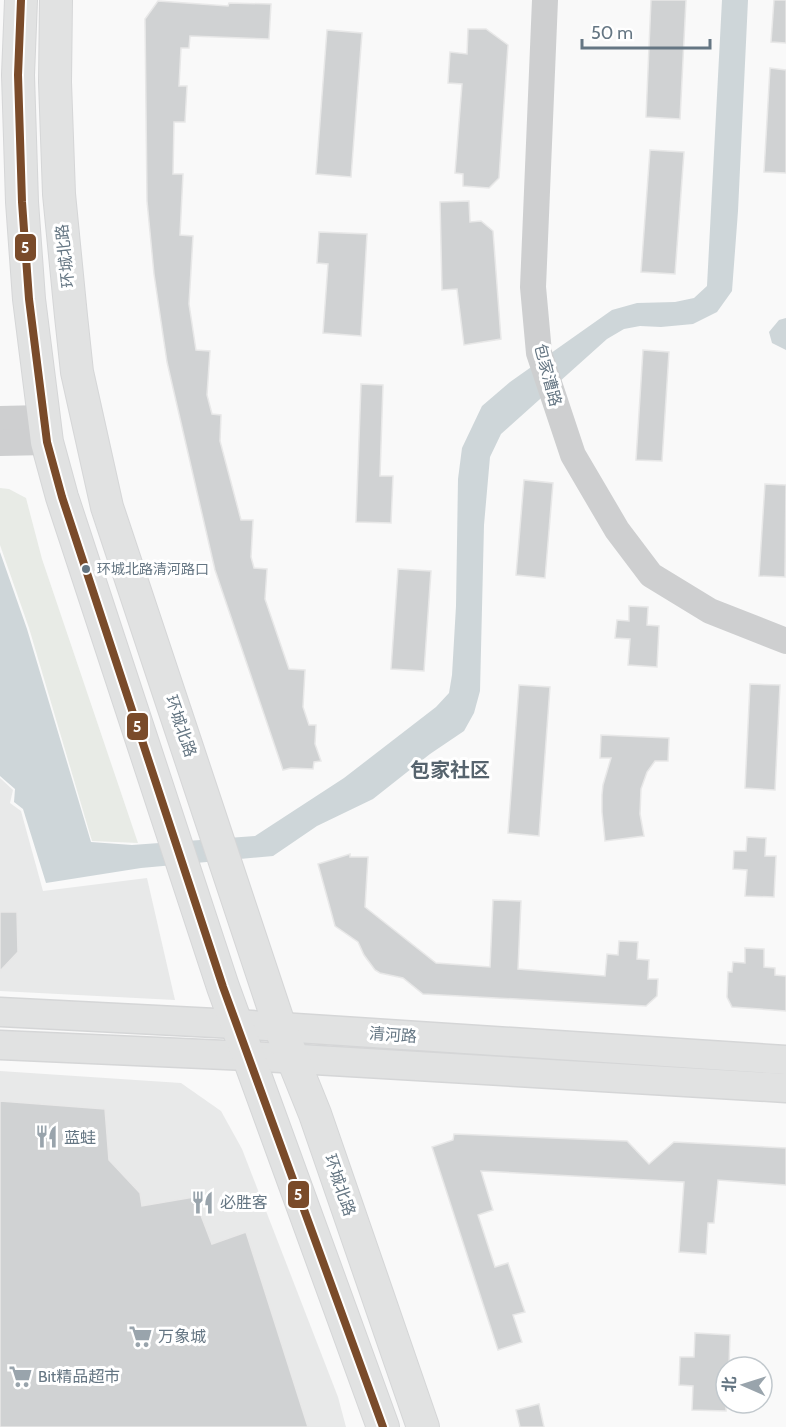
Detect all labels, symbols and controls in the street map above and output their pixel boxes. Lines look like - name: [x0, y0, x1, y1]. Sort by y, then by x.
- scale bar: [582, 12, 710, 50]
- text: 50 m: [591, 22, 633, 44]
- street label: 环城北路: [52, 223, 78, 289]
- line badge: 5: [14, 233, 37, 262]
- text: 5: [21, 238, 29, 257]
- street label: 包家漕路: [531, 342, 565, 408]
- place label: 环城北路清河路口: [97, 560, 209, 578]
- marker: 环城北路清河路口: [80, 563, 92, 575]
- street label: 环城北路: [162, 693, 200, 759]
- line badge: 5: [126, 712, 149, 741]
- text: 5: [133, 717, 141, 736]
- district label: 包家社区: [410, 758, 490, 782]
- street label: 清河路: [368, 1024, 418, 1046]
- restaurant icon: 蓝蛙: [33, 1124, 59, 1150]
- place label: 蓝蛙: [64, 1128, 96, 1147]
- street label: 环城北路: [321, 1152, 359, 1218]
- line badge: 5: [287, 1180, 310, 1209]
- text: 5: [294, 1185, 302, 1204]
- restaurant icon: 必胜客: [189, 1189, 215, 1215]
- place label: 必胜客: [220, 1193, 268, 1212]
- supermarket icon: 万象城: [127, 1323, 153, 1349]
- place label: 万象城: [158, 1327, 206, 1346]
- north arrow: [714, 1355, 774, 1415]
- supermarket icon: Bit精品超市: [7, 1363, 33, 1389]
- place label: Bit精品超市: [38, 1367, 120, 1386]
- text: 北: [720, 1376, 739, 1393]

